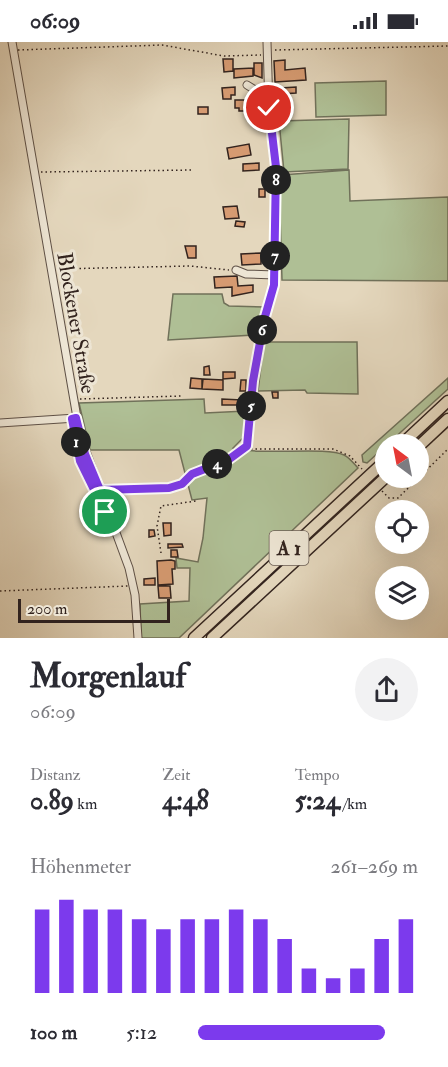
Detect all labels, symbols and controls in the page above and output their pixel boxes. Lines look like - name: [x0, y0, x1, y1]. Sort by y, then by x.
- text: 06:09: [30, 7, 80, 35]
- pin: [243, 82, 294, 133]
- icon: check: [252, 91, 285, 124]
- pin: 8: [261, 165, 291, 195]
- text: 8: [272, 170, 280, 190]
- pin: 7: [260, 241, 290, 271]
- text: 7: [271, 246, 279, 266]
- street label: Blockener Straße: [50, 250, 102, 396]
- pin: 6: [247, 315, 277, 345]
- text: 6: [258, 320, 266, 340]
- pin: 5: [236, 391, 266, 421]
- text: 5: [247, 396, 255, 416]
- pin: 1: [61, 427, 91, 457]
- text: 1: [73, 432, 79, 452]
- north arrow: [375, 434, 429, 488]
- map controls: [375, 434, 429, 620]
- pin: 4: [202, 449, 232, 479]
- text: 4: [213, 454, 221, 474]
- pin: [79, 486, 130, 537]
- icon: arrive: [88, 495, 121, 528]
- button: locate: [375, 500, 429, 554]
- road number: A 1: [270, 531, 308, 565]
- button: layers: [375, 566, 429, 620]
- scale bar: [18, 596, 170, 624]
- text: 200 m: [27, 599, 67, 619]
- text: Morgenlauf: [30, 656, 186, 697]
- button: share: [355, 658, 418, 721]
- text: 06:09: [30, 699, 76, 724]
- text: Distanz: [30, 765, 81, 785]
- text: Zeit: [162, 765, 190, 785]
- text: Tempo: [295, 765, 339, 785]
- text: 0.89: [30, 785, 74, 817]
- text: 4:48: [162, 785, 209, 817]
- text: 5:24: [295, 785, 340, 817]
- text: km: [74, 794, 97, 814]
- text: /km: [340, 794, 367, 814]
- text: Höhenmeter: [30, 854, 131, 879]
- text: 261–269 m: [330, 854, 418, 879]
- text: 100 m: [30, 1020, 77, 1045]
- text: 5:12: [126, 1020, 157, 1045]

